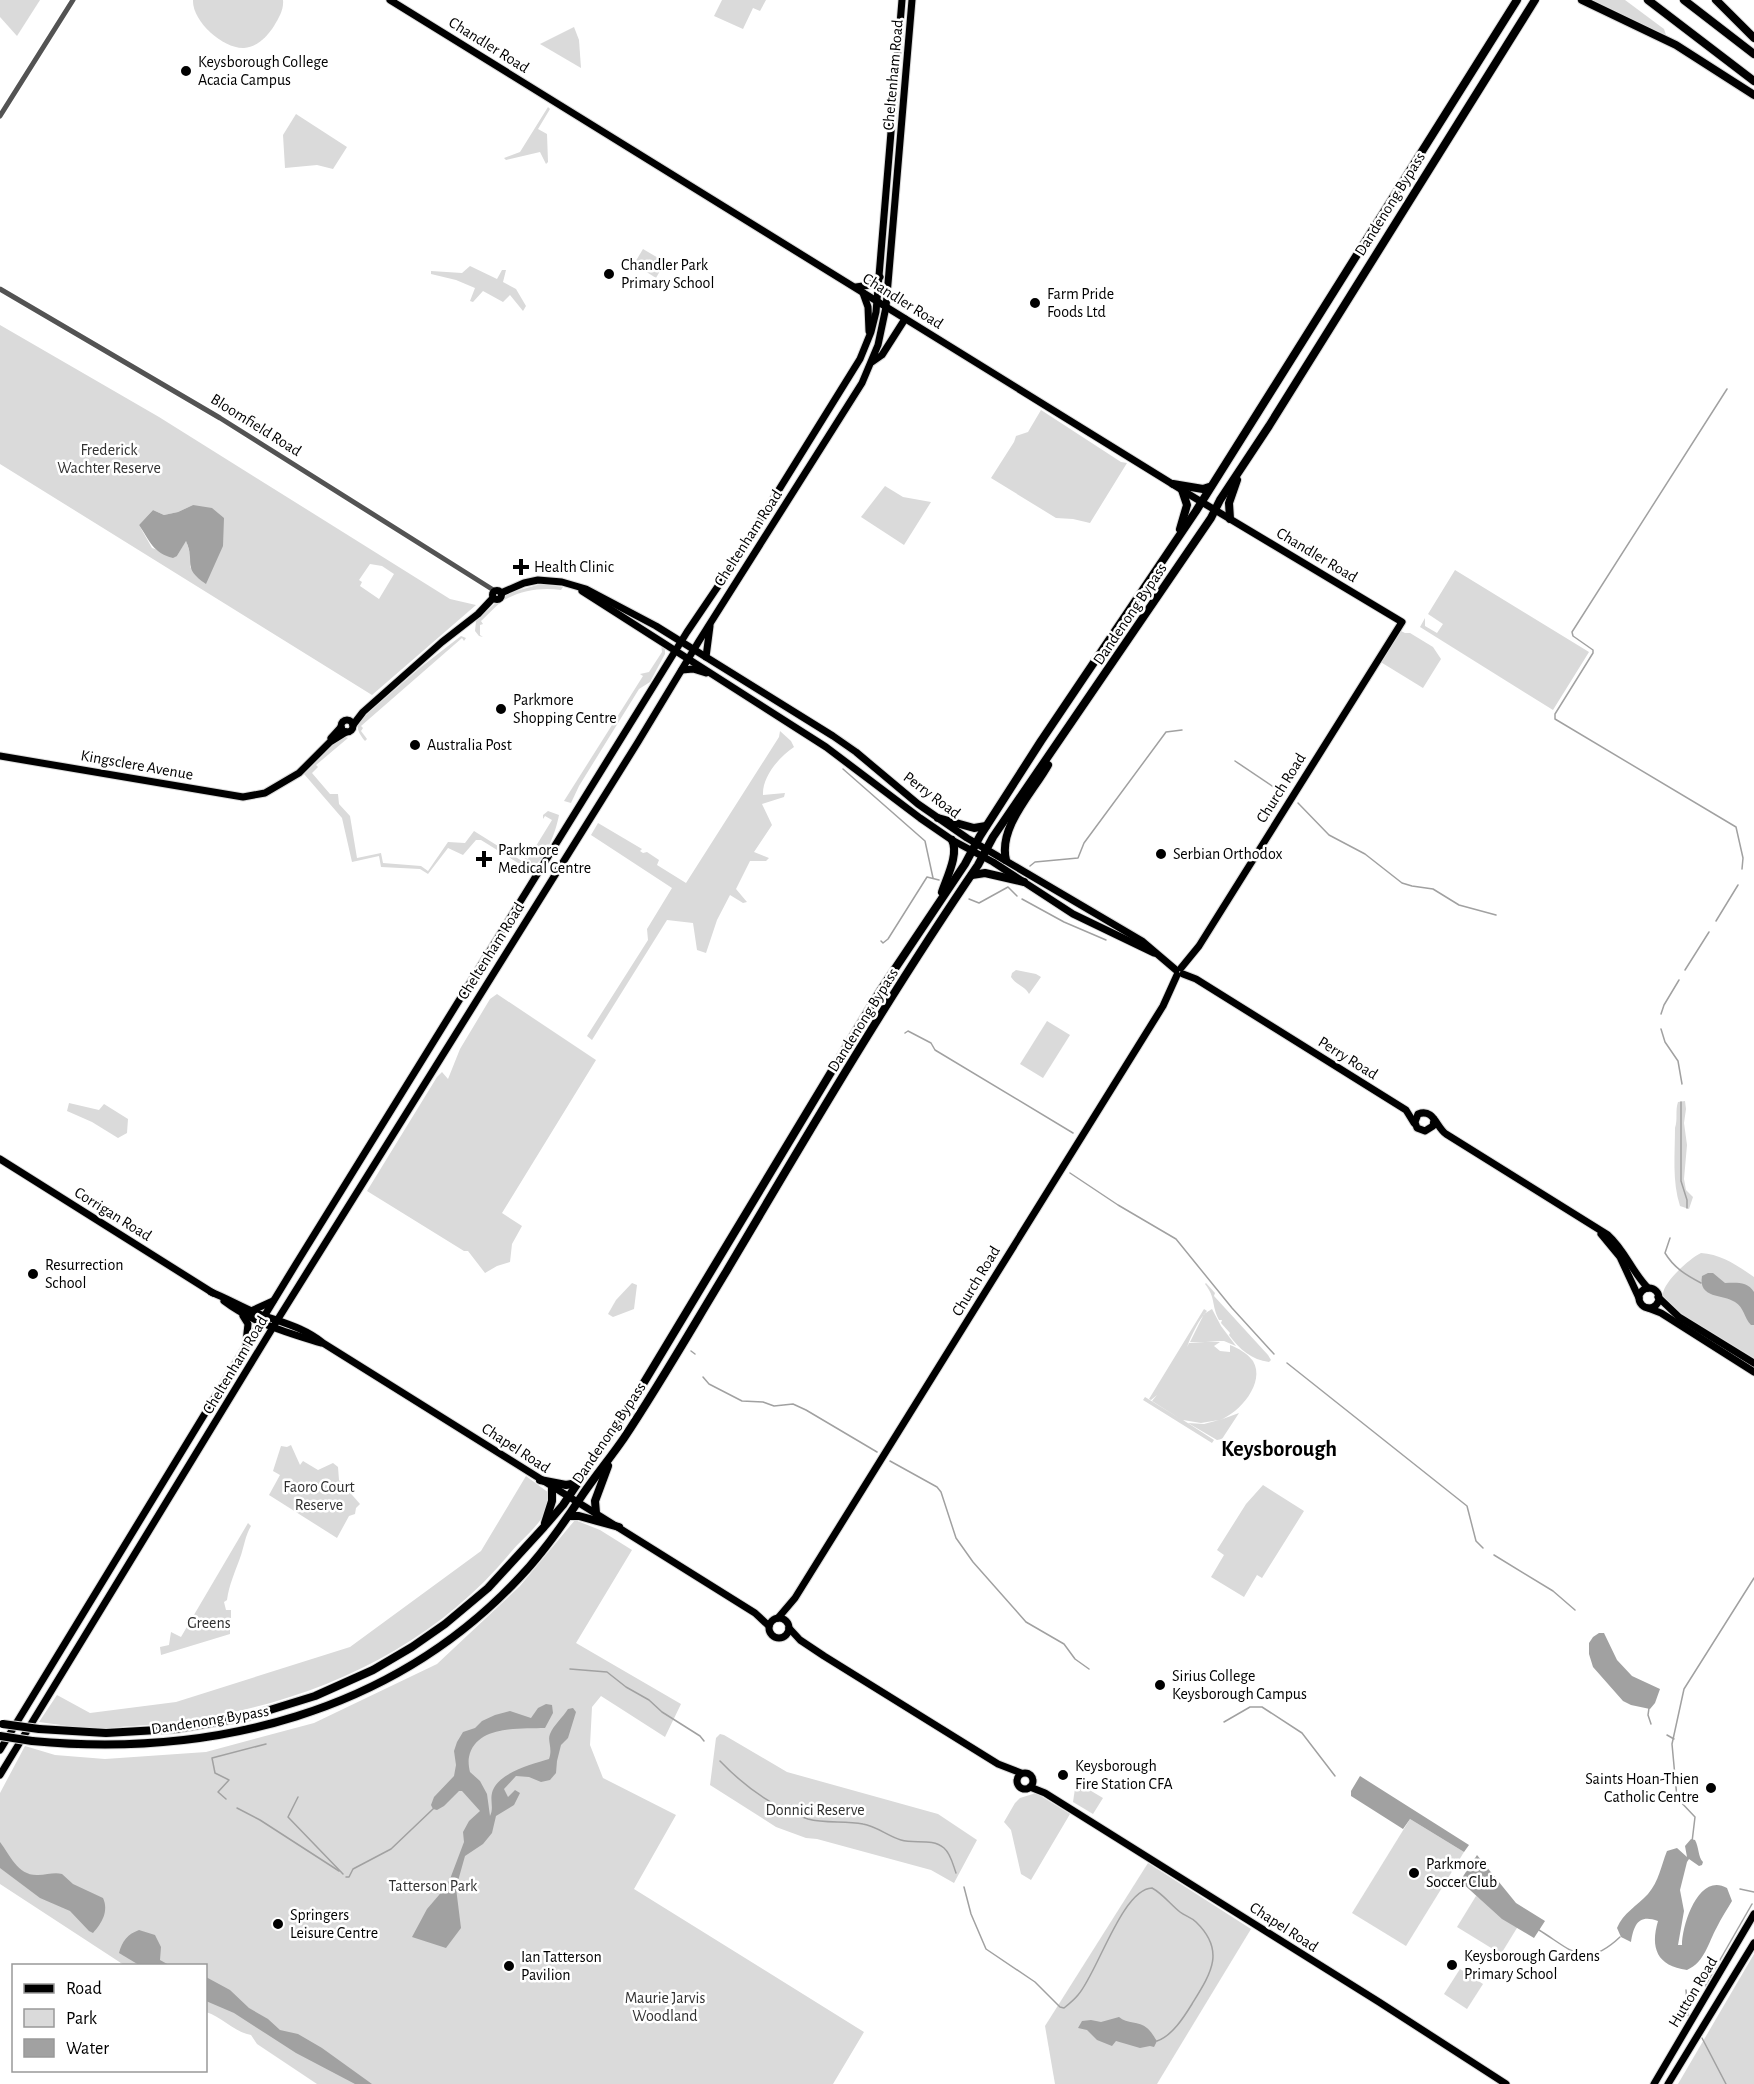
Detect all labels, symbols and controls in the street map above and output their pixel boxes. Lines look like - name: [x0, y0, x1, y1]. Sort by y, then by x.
- street label: Chandler Road: [446, 14, 532, 76]
- street label: Cheltenham Road: [880, 19, 906, 131]
- place label: Keysborough College Acacia Campus: [198, 54, 329, 88]
- marker: Keysborough College Acacia Campus: [179, 64, 193, 78]
- street label: Dandenong Bypass: [1352, 149, 1429, 259]
- place label: Chandler Park Primary School: [621, 257, 714, 292]
- marker: Chandler Park Primary School: [602, 267, 616, 281]
- street label: Chandler Road: [860, 270, 946, 332]
- place label: Farm Pride Foods Ltd: [1047, 286, 1114, 320]
- marker: Farm Pride Foods Ltd: [1028, 296, 1042, 310]
- street label: Bloomfield Road: [208, 391, 304, 459]
- park label: Frederick Wachter Reserve: [57, 442, 161, 476]
- street label: Cheltenham Road: [711, 487, 785, 589]
- street label: Chandler Road: [1274, 525, 1360, 585]
- marker: Health Clinic: [512, 558, 530, 576]
- place label: Health Clinic: [534, 559, 614, 575]
- street label: Dandenong Bypass: [1090, 560, 1171, 668]
- place label: Parkmore Shopping Centre: [513, 692, 617, 726]
- marker: Parkmore Shopping Centre: [494, 702, 508, 716]
- place label: Australia Post: [427, 737, 512, 753]
- marker: Australia Post: [408, 738, 422, 752]
- street label: Kingsclere Avenue: [80, 747, 194, 783]
- street label: Church Road: [1253, 750, 1309, 826]
- street label: Perry Road: [900, 768, 964, 822]
- place label: Parkmore Medical Centre: [498, 842, 591, 876]
- place label: Serbian Orthodox: [1173, 846, 1283, 862]
- marker: Serbian Orthodox: [1154, 847, 1168, 861]
- marker: Parkmore Medical Centre: [475, 850, 493, 868]
- street label: Cheltenham Road: [455, 900, 527, 1002]
- street label: Dandenong Bypass: [825, 965, 902, 1075]
- street label: Perry Road: [1315, 1034, 1381, 1083]
- street label: Corrigan Road: [72, 1184, 154, 1244]
- street label: Church Road: [949, 1243, 1003, 1319]
- place label: Resurrection School: [45, 1257, 123, 1291]
- marker: Resurrection School: [26, 1267, 40, 1281]
- street label: Cheltenham Road: [199, 1313, 271, 1417]
- street label: Dandenong Bypass: [569, 1379, 650, 1487]
- street label: Chapel Road: [479, 1420, 553, 1476]
- district label: Keysborough: [1221, 1438, 1337, 1461]
- park label: Faoro Court Reserve: [283, 1479, 355, 1513]
- park label: Greens: [187, 1615, 231, 1631]
- place label: Sirius College Keysborough Campus: [1172, 1668, 1307, 1703]
- marker: Sirius College Keysborough Campus: [1153, 1678, 1167, 1692]
- street label: Dandenong Bypass: [150, 1703, 270, 1738]
- place label: Keysborough Fire Station CFA: [1075, 1758, 1173, 1792]
- marker: Keysborough Fire Station CFA: [1056, 1768, 1070, 1782]
- place label: Saints Hoan-Thien Catholic Centre: [1585, 1771, 1699, 1805]
- marker: Saints Hoan-Thien Catholic Centre: [1704, 1781, 1718, 1795]
- park label: Donnici Reserve: [765, 1802, 865, 1818]
- place label: Parkmore Soccer Club: [1426, 1856, 1497, 1890]
- marker: Parkmore Soccer Club: [1407, 1866, 1421, 1880]
- park label: Tatterson Park: [389, 1878, 478, 1894]
- street label: Chapel Road: [1247, 1899, 1321, 1955]
- place label: Springers Leisure Centre: [290, 1907, 378, 1941]
- marker: Springers Leisure Centre: [271, 1917, 285, 1931]
- place label: Keysborough Gardens Primary School: [1464, 1948, 1600, 1983]
- place label: Ian Tatterson Pavilion: [521, 1949, 602, 1983]
- street label: Hutton Road: [1666, 1954, 1720, 2030]
- marker: Keysborough Gardens Primary School: [1445, 1958, 1459, 1972]
- marker: Ian Tatterson Pavilion: [502, 1959, 516, 1973]
- legend: [12, 1964, 207, 2072]
- text: Road: [66, 1980, 102, 1998]
- park label: Maurie Jarvis Woodland: [625, 1990, 705, 2024]
- text: Park: [66, 2010, 98, 2028]
- text: Water: [66, 2040, 109, 2058]

